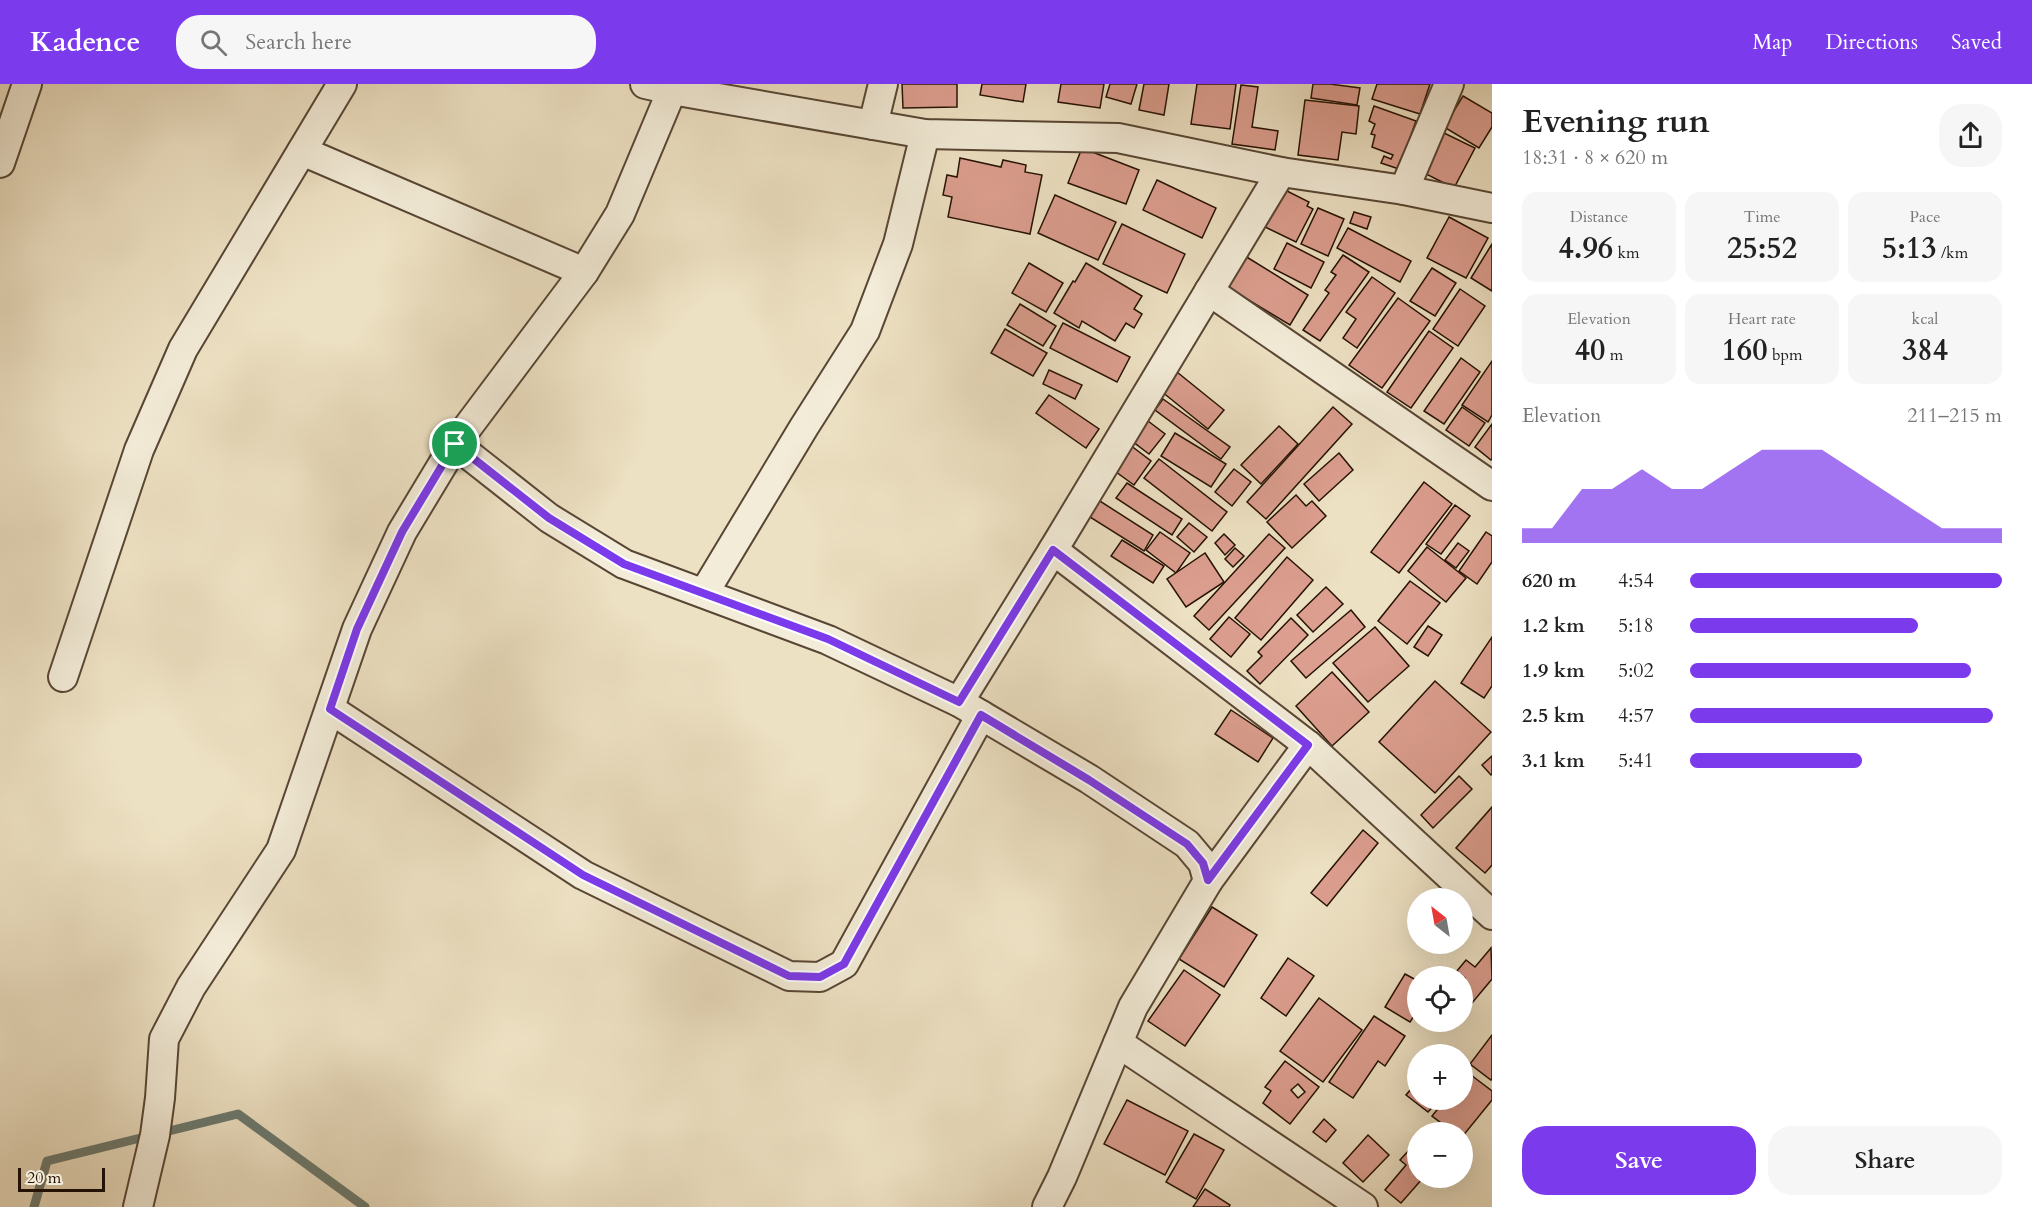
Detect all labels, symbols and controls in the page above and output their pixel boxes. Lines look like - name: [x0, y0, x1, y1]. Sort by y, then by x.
- search box: [176, 15, 596, 69]
- text: Kadence: [30, 23, 140, 61]
- icon: search: [197, 26, 230, 59]
- text: Search here: [245, 27, 352, 57]
- text: Map: [1752, 28, 1792, 57]
- text: Directions: [1825, 28, 1918, 57]
- text: Saved: [1951, 28, 2002, 57]
- text: Evening run: [1522, 99, 1710, 144]
- button: share: [1939, 104, 2002, 167]
- text: 18:31 · 8 × 620 m: [1522, 144, 1668, 171]
- text: Distance: [1570, 206, 1628, 228]
- text: Time: [1743, 206, 1781, 228]
- text: Pace: [1910, 206, 1940, 228]
- text: 4.96: [1558, 228, 1613, 269]
- text: 25:52: [1727, 228, 1797, 269]
- text: 5:13: [1882, 228, 1937, 269]
- text: km: [1613, 242, 1640, 264]
- text: /km: [1937, 242, 1968, 264]
- text: Elevation: [1567, 308, 1631, 330]
- text: Heart rate: [1728, 308, 1796, 330]
- text: kcal: [1912, 308, 1938, 330]
- text: 40: [1575, 330, 1605, 371]
- text: 160: [1721, 330, 1768, 371]
- text: 384: [1902, 330, 1948, 371]
- text: m: [1605, 344, 1623, 366]
- text: bpm: [1768, 344, 1803, 366]
- text: Elevation: [1522, 402, 1601, 429]
- text: 211–215 m: [1907, 402, 2002, 429]
- pin: [429, 418, 480, 469]
- icon: arrive: [438, 427, 471, 460]
- text: 620 m: [1522, 567, 1577, 594]
- text: 4:54: [1618, 567, 1654, 594]
- text: 1.2 km: [1522, 612, 1585, 639]
- text: 5:18: [1618, 612, 1654, 639]
- text: 1.9 km: [1522, 657, 1585, 684]
- text: 5:02: [1618, 657, 1654, 684]
- text: 2.5 km: [1522, 702, 1585, 729]
- text: 4:57: [1618, 702, 1654, 729]
- text: 3.1 km: [1522, 747, 1585, 774]
- text: 5:41: [1618, 747, 1654, 774]
- north arrow: [1407, 888, 1473, 954]
- map controls: [1407, 888, 1473, 1188]
- button: locate: [1407, 966, 1473, 1032]
- button: +: [1407, 1044, 1473, 1110]
- button: −: [1407, 1122, 1473, 1188]
- button: Save: [1522, 1126, 1756, 1195]
- button: Share: [1768, 1126, 2002, 1195]
- scale bar: [18, 1165, 105, 1192]
- text: 20 m: [27, 1167, 61, 1189]

